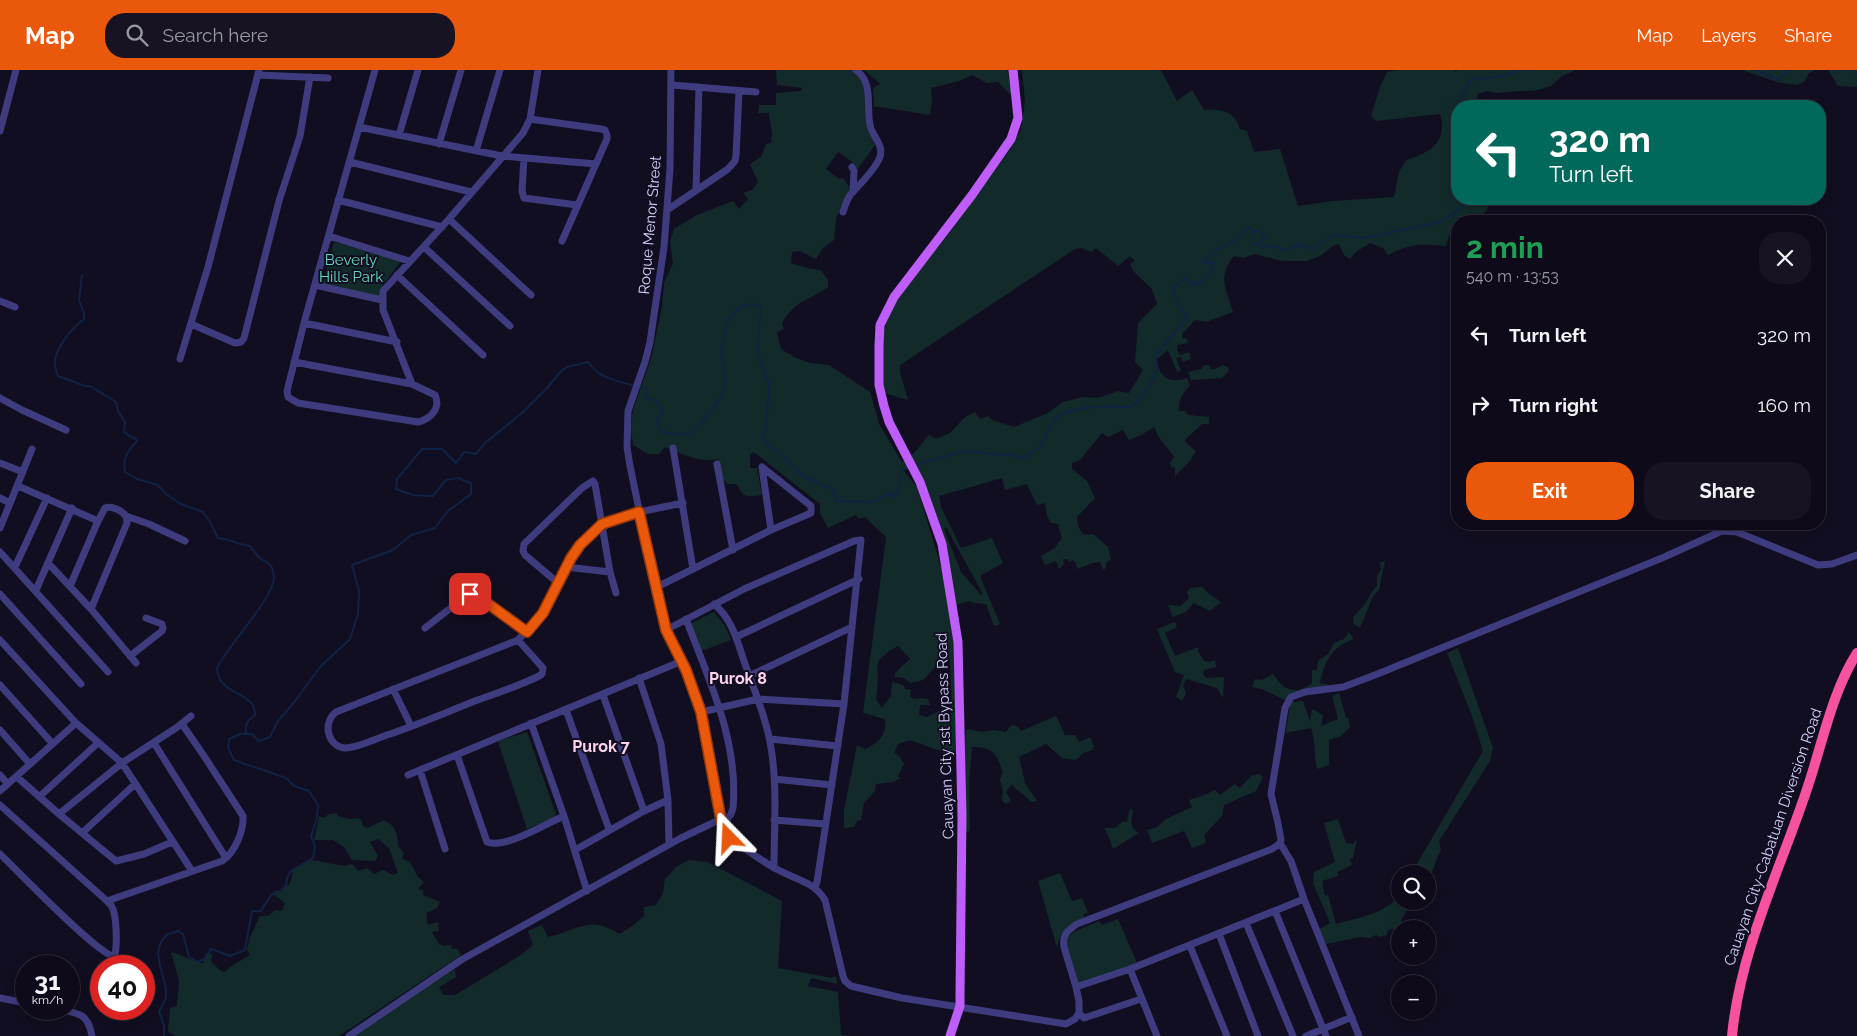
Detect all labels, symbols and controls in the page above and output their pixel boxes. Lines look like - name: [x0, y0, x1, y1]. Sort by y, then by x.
- search box: [105, 13, 455, 58]
- text: Map: [25, 21, 75, 50]
- icon: search: [123, 21, 151, 49]
- text: Search here: [163, 24, 268, 46]
- text: Map: [1637, 25, 1673, 46]
- text: Layers: [1701, 25, 1756, 46]
- text: Share: [1784, 25, 1832, 46]
- text: 320 m: [1549, 119, 1651, 160]
- icon: left: [1466, 120, 1531, 185]
- street label: Roque Menor Street: [635, 155, 665, 295]
- text: Turn left: [1549, 161, 1633, 187]
- text: 2 min: [1466, 230, 1544, 265]
- button: close: [1759, 232, 1811, 284]
- park label: Beverly Hills Park: [319, 251, 383, 286]
- text: 540 m · 13:53: [1466, 267, 1559, 286]
- icon: left: [1466, 321, 1494, 349]
- text: Turn left: [1509, 324, 1586, 346]
- text: 320 m: [1757, 324, 1811, 346]
- icon: right: [1466, 391, 1494, 419]
- text: Turn right: [1509, 394, 1598, 416]
- text: 160 m: [1757, 394, 1811, 416]
- button: Exit: [1466, 462, 1634, 520]
- button: Share: [1644, 462, 1811, 520]
- pin: [449, 573, 491, 615]
- icon: arrive: [456, 580, 484, 608]
- street label: Cauayan City 1st Bypass Road: [932, 633, 958, 839]
- district label: Purok 8: [709, 669, 767, 688]
- street label: Cauayan City-Cabatuan Diversion Road: [1720, 706, 1826, 968]
- district label: Purok 7: [572, 737, 630, 756]
- position arrow: [702, 811, 754, 863]
- map controls: [1391, 865, 1436, 1020]
- button: search: [1391, 865, 1436, 910]
- button: +: [1391, 920, 1436, 965]
- speed limit sign: 40: [90, 955, 155, 1020]
- text: 31: [34, 966, 61, 996]
- button: −: [1391, 975, 1436, 1020]
- text: km/h: [32, 993, 63, 1007]

